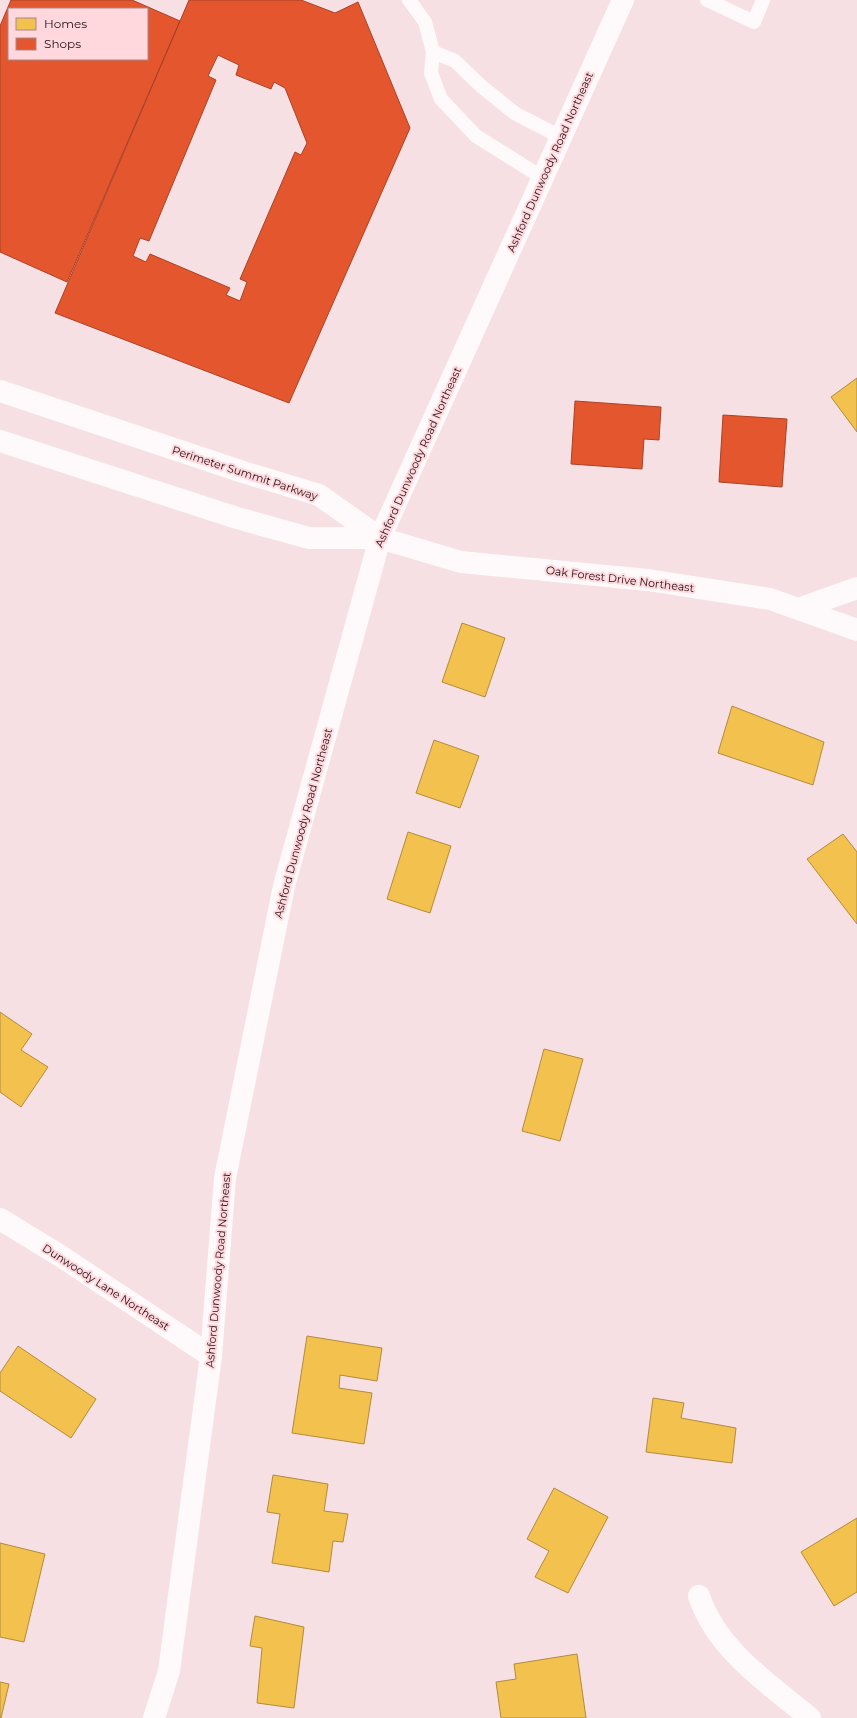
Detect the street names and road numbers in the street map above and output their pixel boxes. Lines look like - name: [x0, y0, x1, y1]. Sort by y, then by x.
- street label: Ashford Dunwoody Road Northeast: [504, 69, 596, 254]
- street label: Ashford Dunwoody Road Northeast: [372, 364, 464, 549]
- street label: Perimeter Summit Parkway: [170, 443, 320, 503]
- street label: Oak Forest Drive Northeast: [545, 563, 695, 595]
- street label: Ashford Dunwoody Road Northeast: [271, 726, 335, 919]
- street label: Ashford Dunwoody Road Northeast: [202, 1171, 234, 1368]
- street label: Dunwoody Lane Northeast: [40, 1241, 172, 1334]

